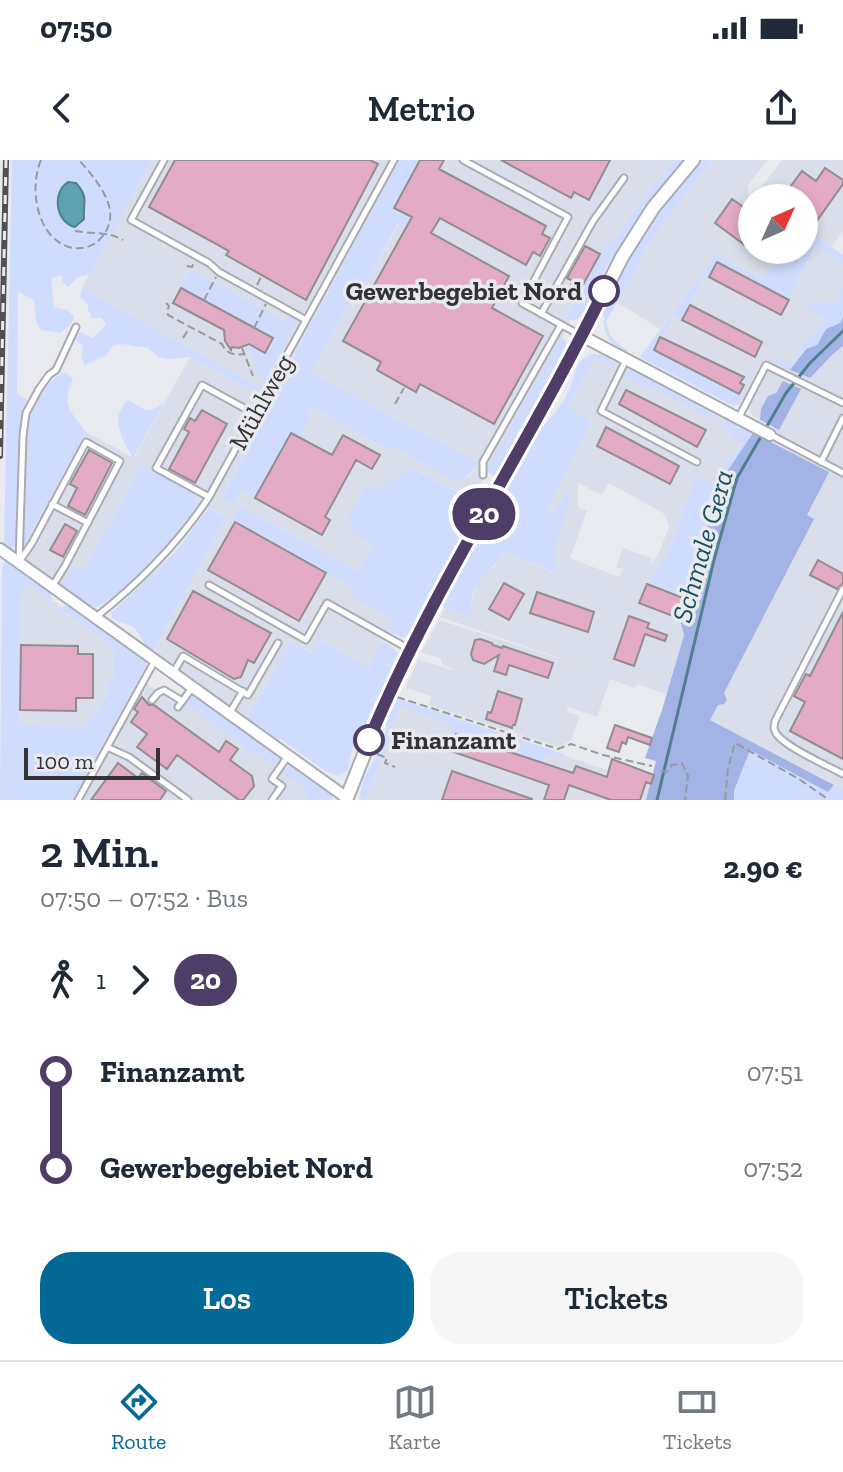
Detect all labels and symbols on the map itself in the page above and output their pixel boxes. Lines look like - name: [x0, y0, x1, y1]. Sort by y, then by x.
- north arrow: [738, 184, 818, 264]
- place label: Gewerbegebiet Nord: [345, 275, 582, 307]
- marker: Gewerbegebiet Nord: [589, 276, 619, 306]
- street label: Mühlweg: [222, 349, 300, 455]
- water label: Schmale Gera: [665, 466, 740, 626]
- line badge: 20: [448, 488, 520, 540]
- place label: Finanzamt: [391, 724, 517, 756]
- marker: Finanzamt: [354, 725, 384, 755]
- scale bar: [24, 744, 160, 780]

